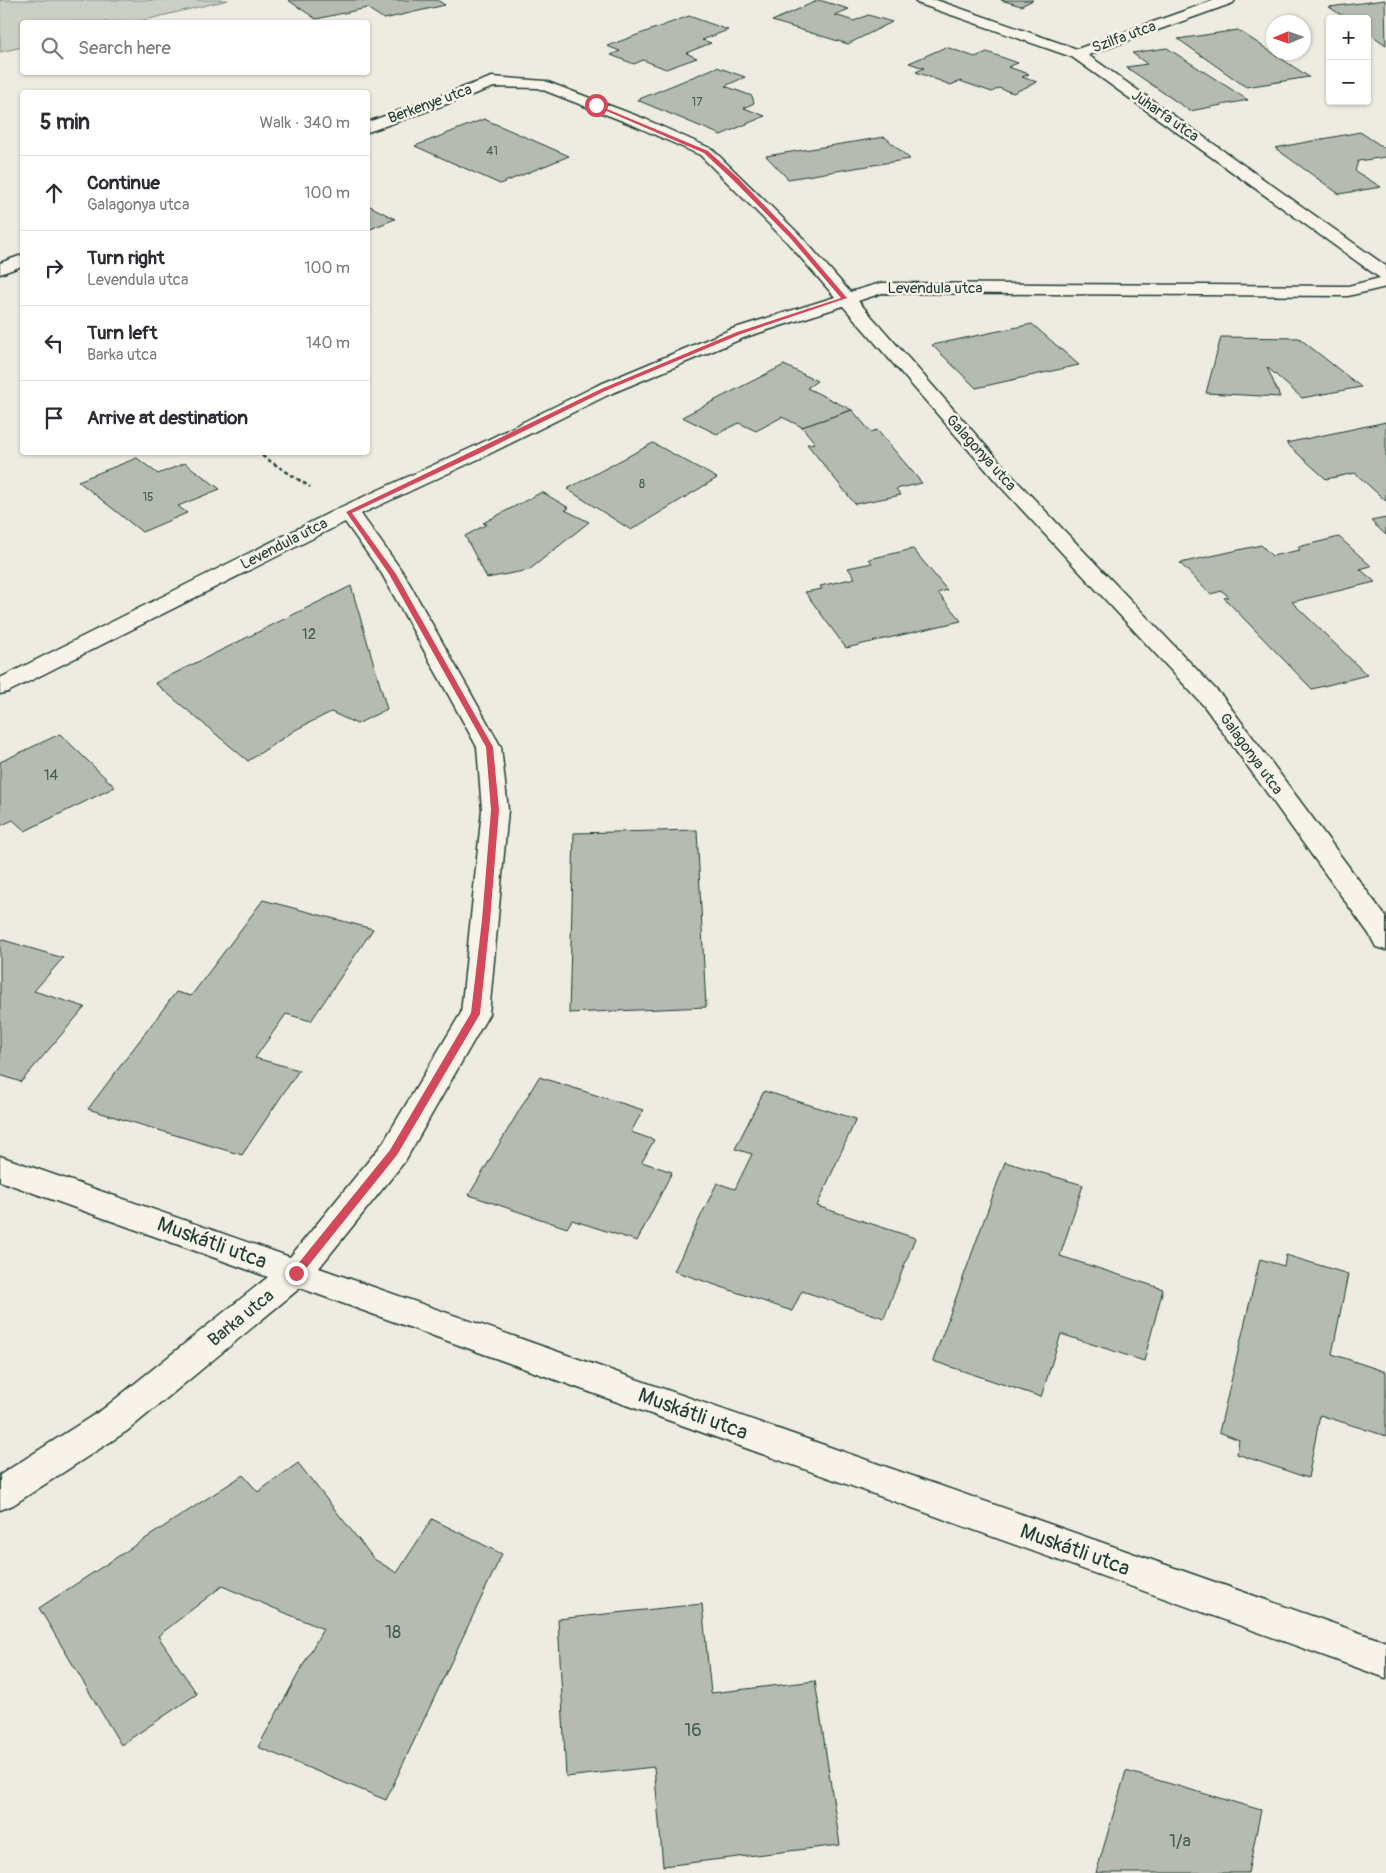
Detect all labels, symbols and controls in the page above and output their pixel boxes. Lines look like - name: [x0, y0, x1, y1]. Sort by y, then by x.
- north arrow: [1266, 15, 1311, 60]
- map controls: [1326, 15, 1371, 105]
- button: +: [1326, 15, 1371, 60]
- street label: Szilfa utca: [1089, 17, 1159, 57]
- search box: [20, 20, 370, 75]
- icon: search: [38, 34, 66, 62]
- text: Search here: [78, 36, 171, 60]
- button: −: [1326, 60, 1371, 105]
- street label: Berkenye utca: [385, 80, 475, 128]
- street label: Juharfa utca: [1128, 86, 1202, 146]
- route start: [585, 94, 608, 117]
- house number: 17: [691, 95, 703, 110]
- text: 5 min: [40, 109, 90, 136]
- text: Walk · 340 m: [259, 113, 350, 133]
- house number: 41: [486, 144, 498, 159]
- text: Continue: [87, 171, 160, 195]
- icon: ahead: [40, 179, 68, 207]
- text: 100 m: [304, 183, 350, 203]
- text: Galagonya utca: [87, 195, 189, 215]
- text: Turn right: [87, 246, 165, 270]
- icon: right: [40, 254, 68, 282]
- text: 100 m: [304, 258, 350, 278]
- text: Levendula utca: [87, 270, 188, 290]
- street label: Levendula utca: [887, 279, 983, 298]
- text: Turn left: [87, 321, 157, 345]
- icon: left: [40, 329, 68, 357]
- text: 140 m: [306, 333, 350, 353]
- text: Barka utca: [87, 345, 157, 365]
- icon: arrive: [40, 404, 68, 432]
- text: Arrive at destination: [87, 406, 248, 430]
- street label: Galagonya utca: [942, 411, 1020, 495]
- house number: 8: [639, 477, 645, 492]
- house number: 15: [142, 490, 154, 505]
- street label: Levendula utca: [237, 514, 331, 574]
- house number: 12: [302, 625, 316, 644]
- street label: Galagonya utca: [1215, 710, 1287, 798]
- house number: 14: [44, 766, 59, 785]
- street label: Muskátli utca: [153, 1211, 271, 1275]
- route end: [285, 1262, 308, 1285]
- street label: Barka utca: [203, 1284, 279, 1352]
- street label: Muskátli utca: [634, 1382, 752, 1446]
- street label: Muskátli utca: [1016, 1518, 1134, 1582]
- house number: 18: [385, 1621, 401, 1644]
- house number: 16: [684, 1719, 702, 1742]
- house number: 1/a: [1169, 1830, 1191, 1853]

